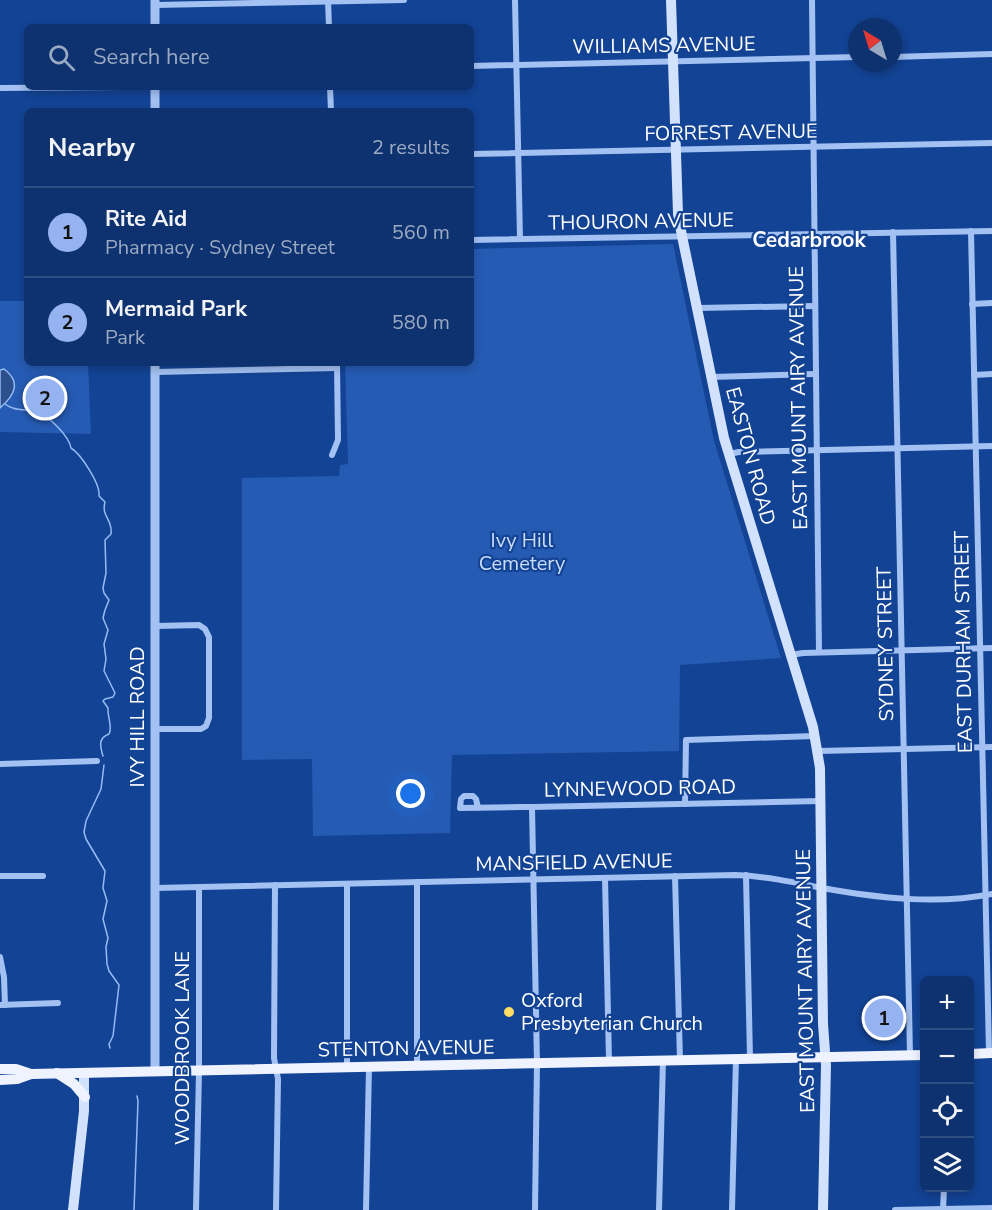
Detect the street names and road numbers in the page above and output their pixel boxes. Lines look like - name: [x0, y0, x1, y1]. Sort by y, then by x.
- street label: WILLIAMS AVENUE: [572, 30, 756, 61]
- street label: FORREST AVENUE: [644, 117, 818, 148]
- street label: THOURON AVENUE: [548, 206, 734, 237]
- street label: EAST MOUNT AIRY AVENUE: [783, 266, 814, 530]
- street label: EASTON ROAD: [719, 384, 782, 528]
- street label: EAST DURHAM STREET: [948, 531, 979, 753]
- street label: SYDNEY STREET: [871, 566, 900, 722]
- street label: IVY HILL ROAD: [124, 646, 151, 788]
- street label: LYNNEWOOD ROAD: [544, 773, 736, 804]
- street label: MANSFIELD AVENUE: [475, 847, 673, 878]
- street label: EAST MOUNT AIRY AVENUE: [790, 849, 821, 1113]
- street label: WOODBROOK LANE: [169, 951, 196, 1145]
- street label: STENTON AVENUE: [317, 1033, 495, 1064]

